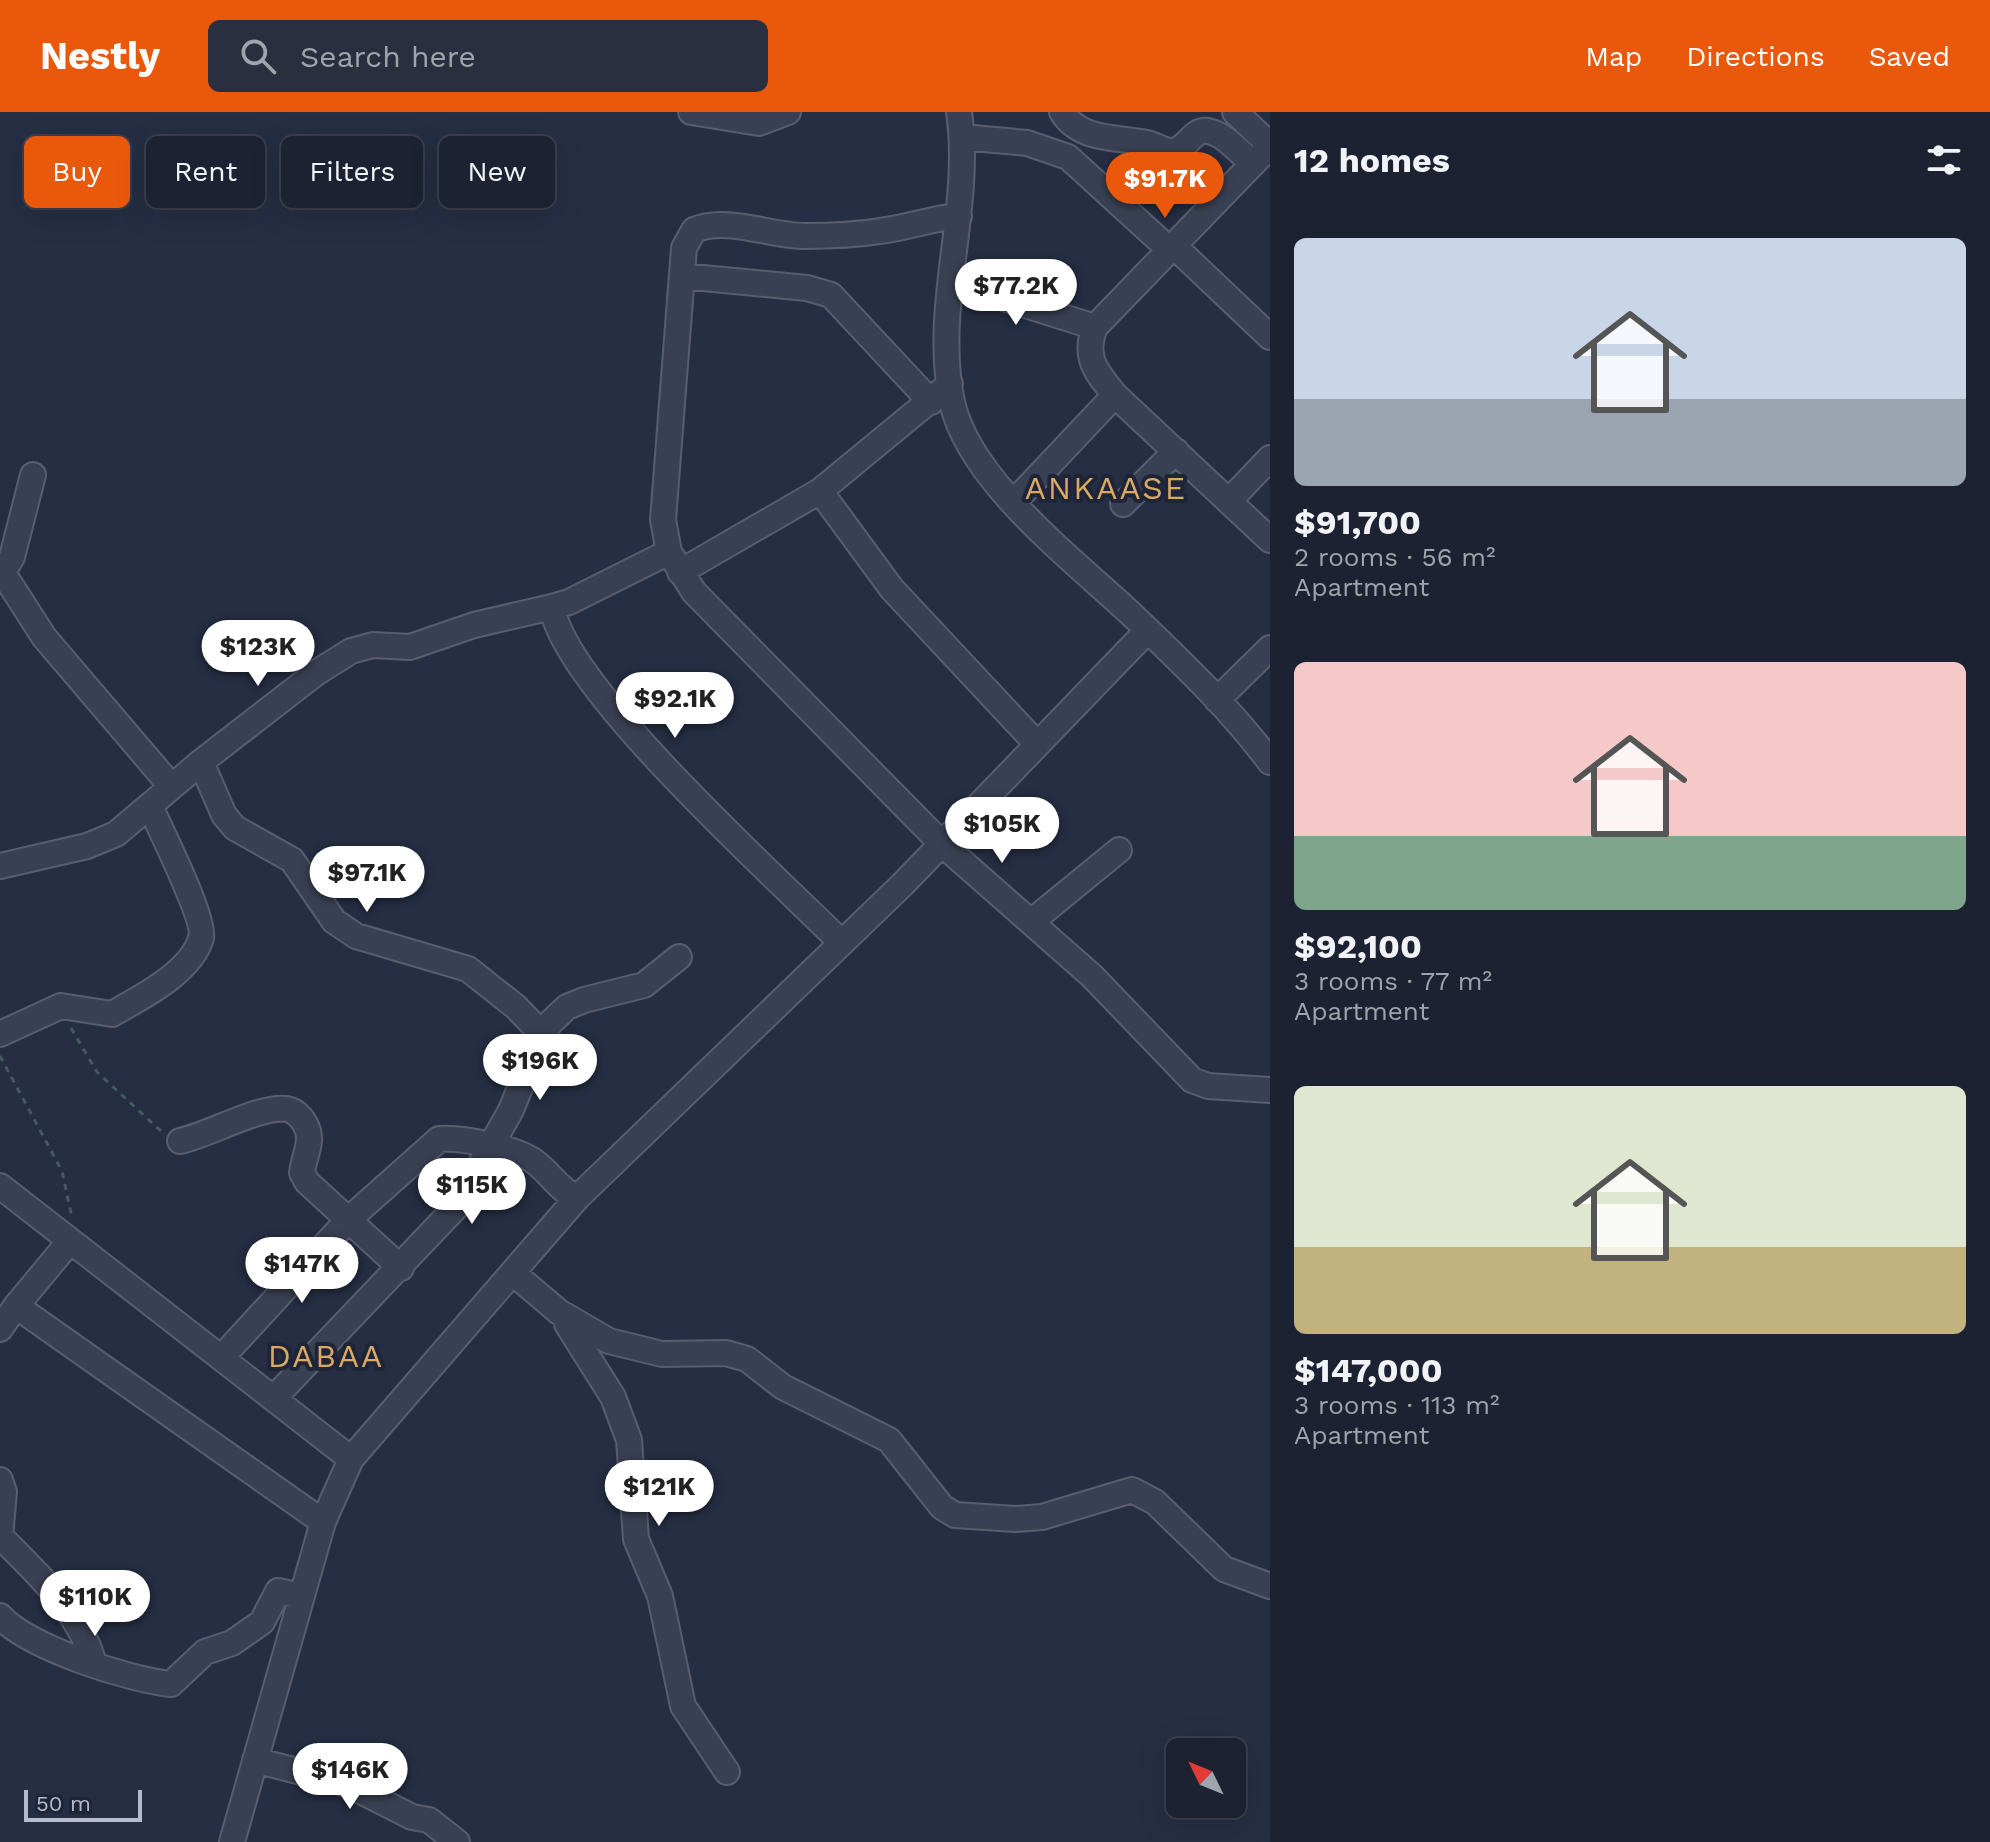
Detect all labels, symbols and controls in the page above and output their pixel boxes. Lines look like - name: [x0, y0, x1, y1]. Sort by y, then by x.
- search box: [208, 20, 768, 92]
- text: Nestly: [40, 34, 160, 78]
- icon: search: [236, 34, 280, 78]
- text: Search here: [300, 39, 476, 74]
- text: Map: [1585, 40, 1642, 73]
- text: Directions: [1686, 40, 1825, 73]
- text: Saved: [1869, 40, 1950, 73]
- chip: Buy: [24, 136, 130, 208]
- chip: Rent: [146, 136, 265, 208]
- chip: Filters: [281, 136, 423, 208]
- chip: New: [439, 136, 555, 208]
- icon: filters: [1922, 138, 1966, 182]
- text: 12 homes: [1294, 140, 1450, 180]
- pin: $91.7K: [1100, 152, 1230, 220]
- text: $91.7K: [1124, 163, 1206, 193]
- pin: $77.2K: [951, 259, 1081, 327]
- text: $77.2K: [973, 270, 1059, 300]
- icon: home: [1558, 290, 1702, 434]
- district label: ANKAASE: [1025, 469, 1187, 507]
- text: $91,700: [1294, 502, 1421, 542]
- text: 2 rooms · 56 m²: [1294, 542, 1496, 572]
- text: Apartment: [1294, 572, 1430, 602]
- pin: $123K: [202, 620, 314, 688]
- text: $123K: [220, 631, 296, 661]
- pin: $92.1K: [610, 672, 740, 740]
- text: $92.1K: [634, 683, 716, 713]
- icon: home: [1558, 714, 1702, 858]
- pin: $105K: [946, 797, 1058, 865]
- text: $105K: [963, 808, 1041, 838]
- pin: $97.1K: [302, 846, 432, 914]
- text: $97.1K: [328, 857, 406, 887]
- text: $92,100: [1294, 926, 1422, 966]
- text: 3 rooms · 77 m²: [1294, 966, 1492, 996]
- text: Apartment: [1294, 996, 1430, 1026]
- pin: $196K: [484, 1034, 596, 1102]
- text: $196K: [501, 1045, 579, 1075]
- icon: home: [1558, 1138, 1702, 1282]
- pin: $115K: [416, 1158, 528, 1226]
- text: $115K: [436, 1169, 508, 1199]
- pin: $147K: [246, 1237, 358, 1305]
- text: $147K: [263, 1248, 341, 1278]
- district label: DABAA: [268, 1337, 384, 1375]
- text: $147,000: [1294, 1350, 1443, 1390]
- text: 3 rooms · 113 m²: [1294, 1390, 1500, 1420]
- text: Apartment: [1294, 1420, 1430, 1450]
- pin: $121K: [603, 1460, 715, 1528]
- text: $121K: [623, 1471, 695, 1501]
- pin: $110K: [39, 1570, 151, 1638]
- text: $110K: [58, 1581, 132, 1611]
- north arrow: [1166, 1738, 1246, 1818]
- map controls: [1166, 1738, 1246, 1818]
- pin: $146K: [294, 1743, 406, 1811]
- text: $146K: [311, 1754, 389, 1784]
- scale bar: [24, 1786, 142, 1822]
- text: 50 m: [36, 1791, 91, 1816]

